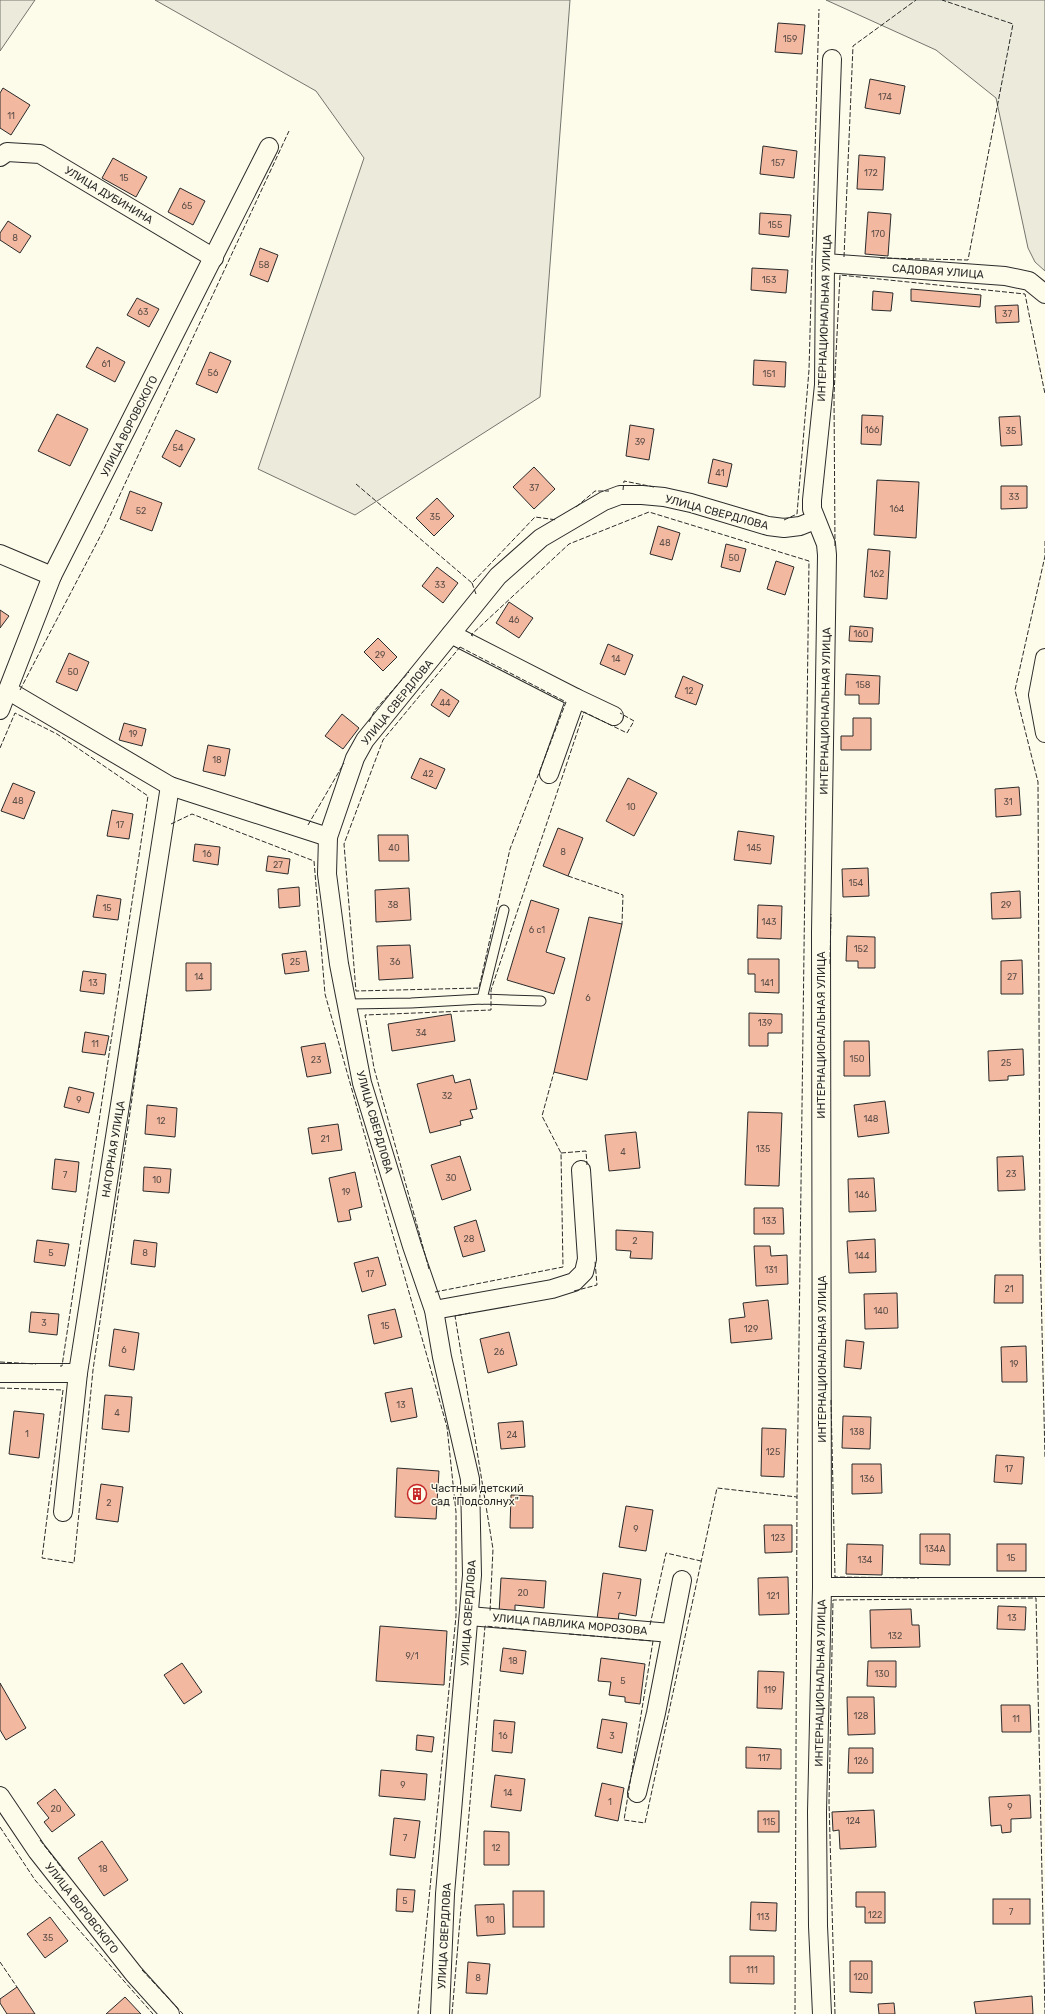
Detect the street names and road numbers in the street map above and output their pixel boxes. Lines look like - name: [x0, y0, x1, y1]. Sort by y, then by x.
- street label: УЛИЦА ДУБИНИНА: [62, 164, 156, 227]
- street label: ИНТЕРНАЦИОНАЛЬНАЯ УЛИЦА: [815, 234, 834, 402]
- street label: САДОВАЯ УЛИЦА: [892, 262, 985, 281]
- street label: УЛИЦА ВОРОВСКОГО: [98, 374, 161, 479]
- street label: УЛИЦА СВЕРДЛОВА: [664, 492, 770, 533]
- street label: ИНТЕРНАЦИОНАЛЬНАЯ УЛИЦА: [818, 627, 833, 795]
- street label: УЛИЦА СВЕРДЛОВА: [359, 656, 436, 748]
- street label: ИНТЕРНАЦИОНАЛЬНАЯ УЛИЦА: [815, 951, 828, 1119]
- street label: УЛИЦА СВЕРДЛОВА: [354, 1069, 396, 1176]
- street label: НАГОРНАЯ УЛИЦА: [99, 1099, 128, 1199]
- street label: ИНТЕРНАЦИОНАЛЬНАЯ УЛИЦА: [816, 1275, 829, 1443]
- street label: УЛИЦА СВЕРДЛОВА: [458, 1559, 479, 1667]
- street label: ИНТЕРНАЦИОНАЛЬНАЯ УЛИЦА: [813, 1599, 828, 1767]
- street label: УЛИЦА ПАВЛИКА МОРОЗОВА: [492, 1611, 649, 1638]
- street label: УЛИЦА ВОРОВСКОГО: [42, 1860, 121, 1956]
- street label: УЛИЦА СВЕРДЛОВА: [435, 1882, 454, 1989]

